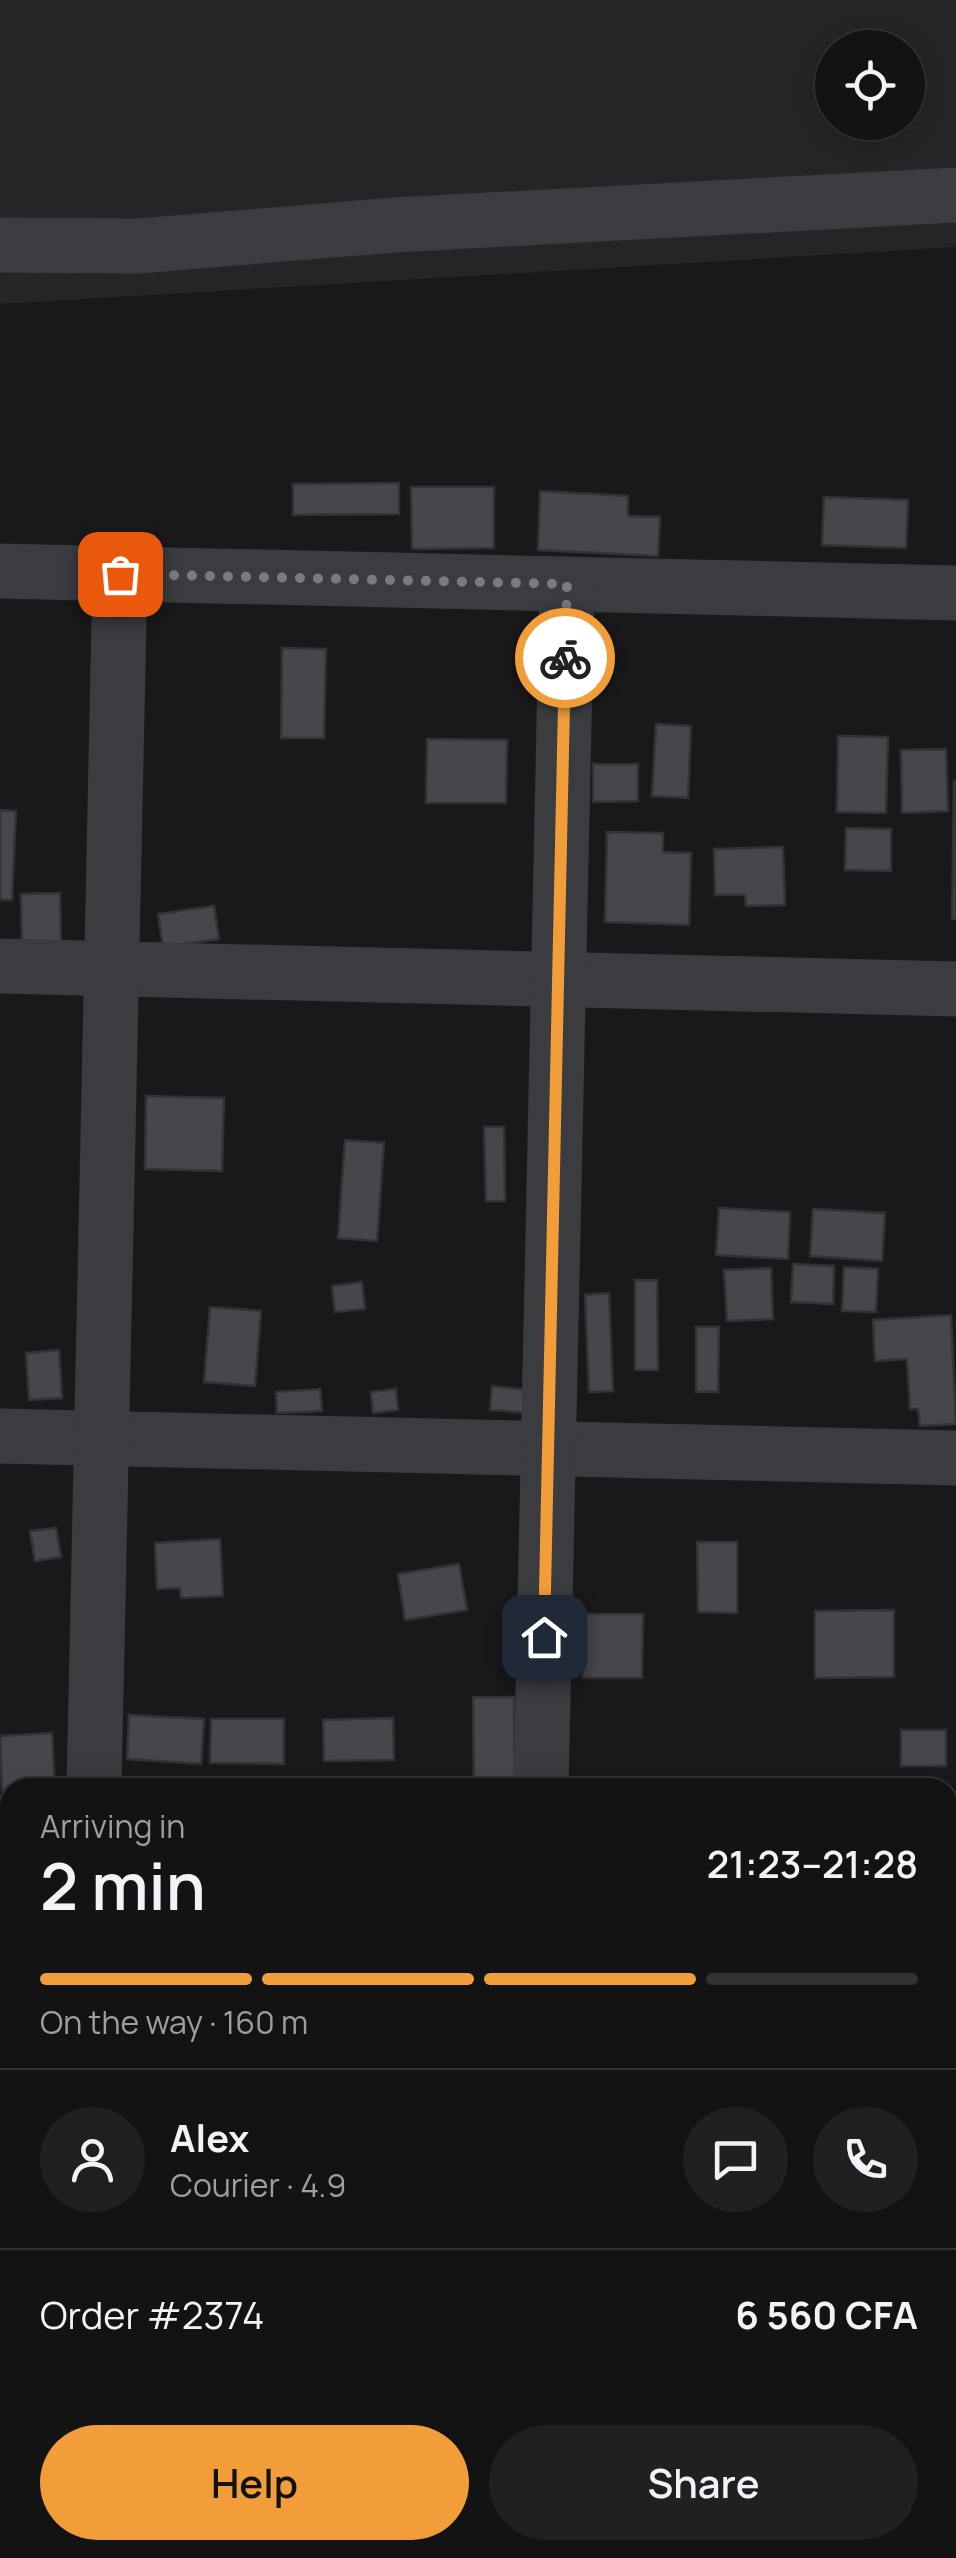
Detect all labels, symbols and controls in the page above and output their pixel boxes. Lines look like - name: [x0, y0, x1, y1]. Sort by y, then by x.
- map controls: [815, 30, 925, 140]
- button: locate: [815, 30, 925, 140]
- pin: [78, 532, 163, 617]
- icon: bag: [93, 547, 148, 602]
- courier: [515, 608, 615, 708]
- icon: bike: [538, 631, 593, 686]
- pin: [502, 1595, 587, 1680]
- icon: home: [517, 1610, 572, 1665]
- text: Arriving in: [40, 1804, 185, 1848]
- text: 21:23–21:28: [707, 1837, 918, 1889]
- text: 2 min: [40, 1841, 206, 1930]
- text: On the way · 160 m: [40, 2000, 308, 2044]
- button: person: [40, 2107, 145, 2212]
- button: chat: [683, 2107, 788, 2212]
- button: phone: [813, 2107, 918, 2212]
- text: Alex: [170, 2111, 249, 2163]
- text: Courier · 4.9: [170, 2163, 346, 2207]
- text: Order #2374: [40, 2288, 264, 2340]
- text: 6 560 CFA: [735, 2288, 918, 2340]
- button: Help: [40, 2425, 469, 2540]
- button: Share: [489, 2425, 918, 2540]

